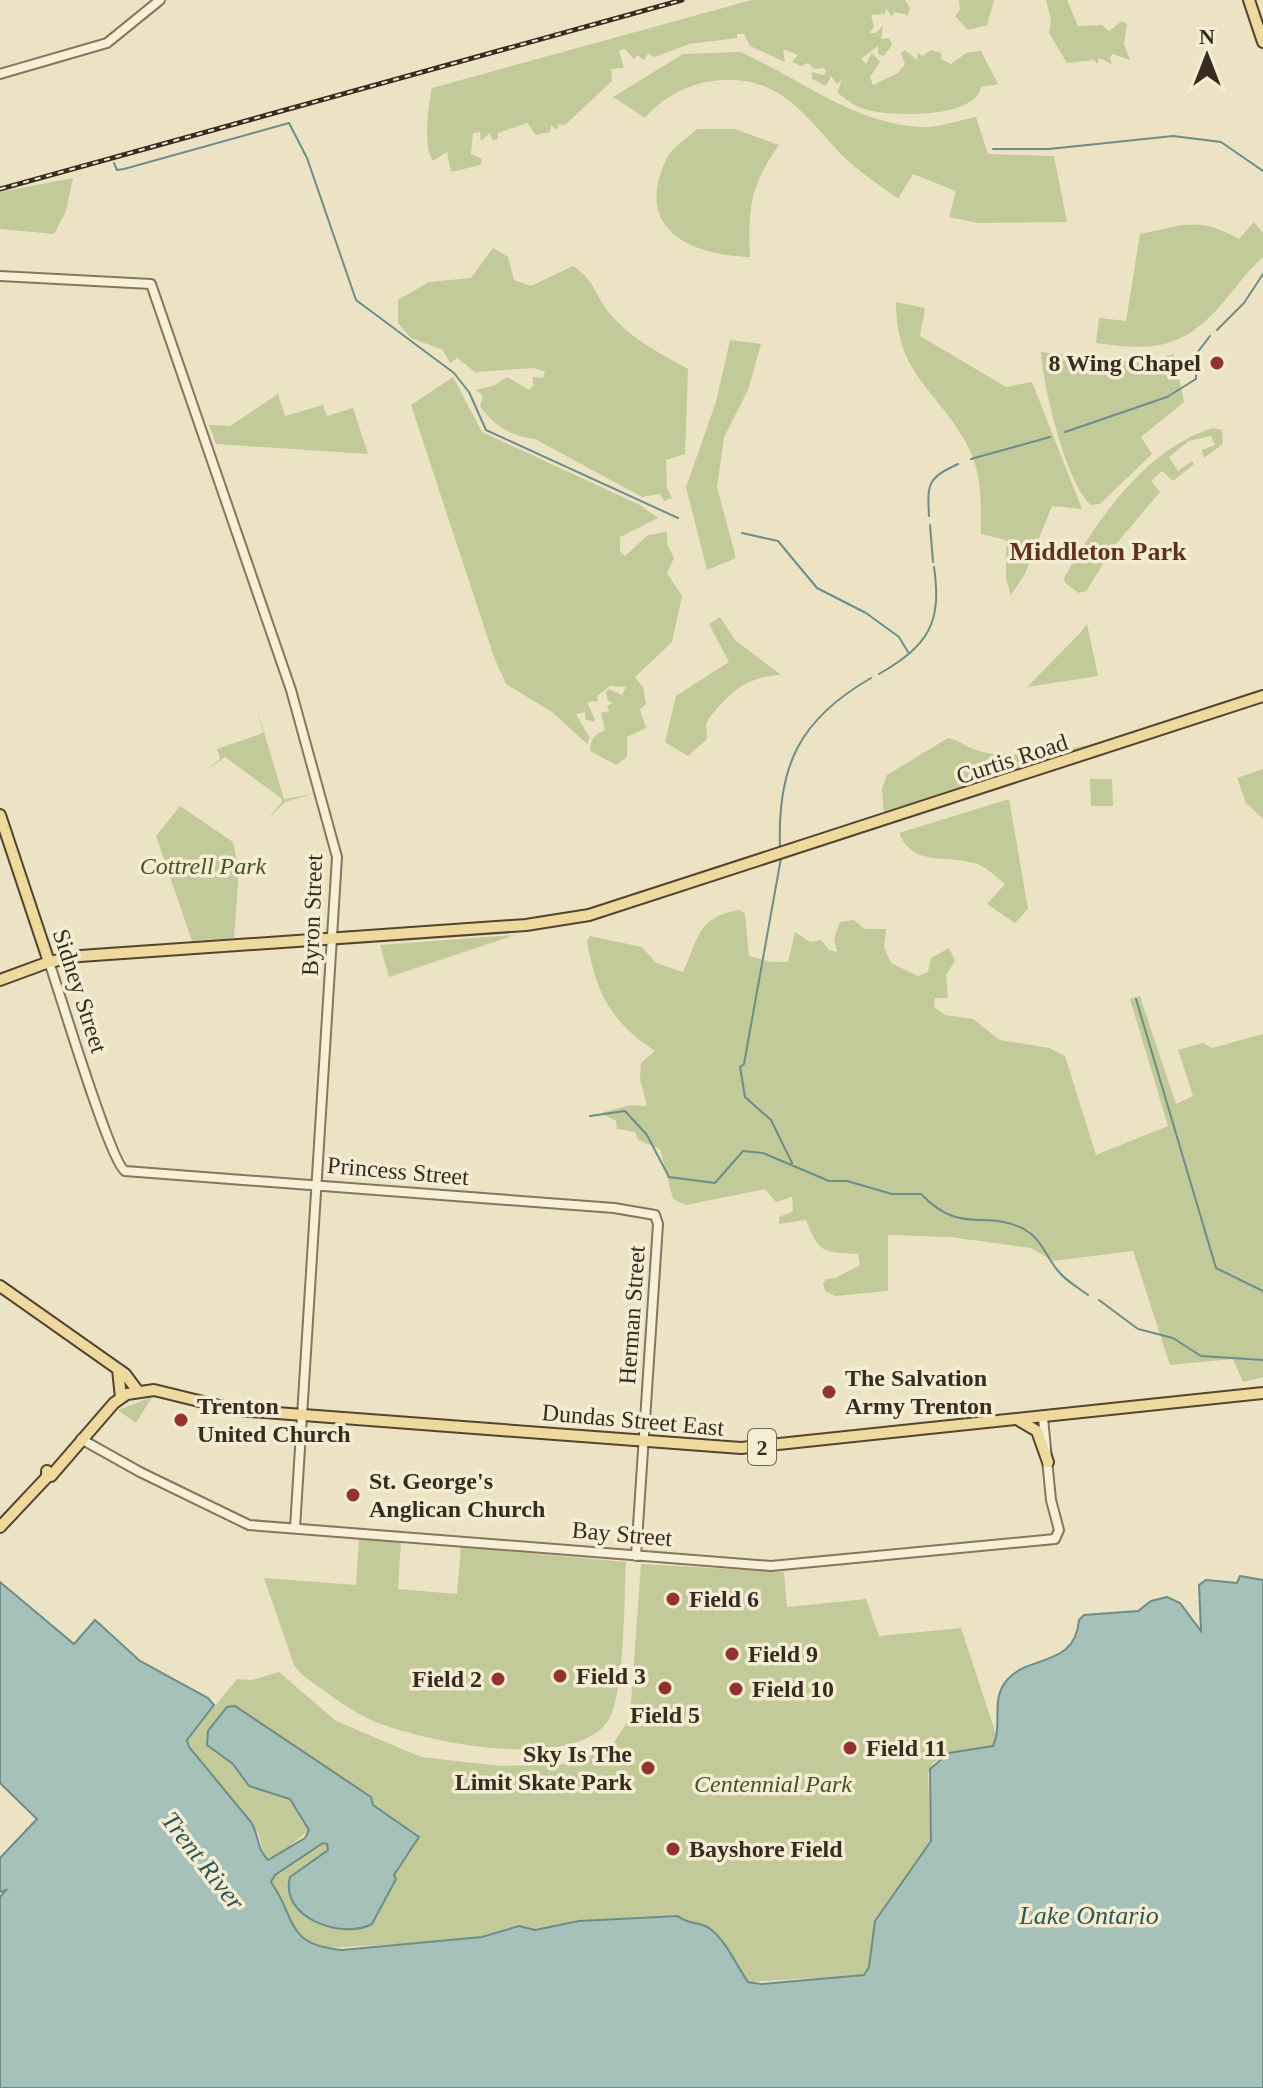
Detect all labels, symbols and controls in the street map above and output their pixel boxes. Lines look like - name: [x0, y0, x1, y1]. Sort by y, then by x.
- north arrow: [1167, 16, 1247, 96]
- text: N: [1199, 24, 1215, 49]
- place label: 8 Wing Chapel: [1049, 350, 1201, 376]
- marker: 8 Wing Chapel: [1208, 354, 1226, 372]
- district label: Middleton Park: [1010, 537, 1187, 566]
- street label: Curtis Road: [953, 729, 1071, 789]
- park label: Cottrell Park: [140, 853, 267, 879]
- street label: Byron Street: [297, 853, 327, 976]
- street label: Sidney Street: [48, 926, 112, 1057]
- street label: Princess Street: [326, 1152, 470, 1190]
- street label: Herman Street: [614, 1244, 650, 1385]
- place label: The Salvation Army Trenton: [845, 1365, 992, 1419]
- marker: The Salvation Army Trenton: [820, 1383, 838, 1401]
- place label: Trenton United Church: [197, 1393, 351, 1447]
- street label: Dundas Street East: [541, 1399, 725, 1441]
- marker: Trenton United Church: [172, 1411, 190, 1429]
- road number: 2: [748, 1429, 776, 1465]
- place label: St. George's Anglican Church: [369, 1468, 545, 1522]
- marker: St. George's Anglican Church: [344, 1486, 362, 1504]
- street label: Bay Street: [571, 1517, 674, 1551]
- place label: Field 6: [689, 1586, 759, 1612]
- marker: Field 6: [664, 1590, 682, 1608]
- place label: Field 9: [748, 1641, 818, 1667]
- marker: Field 9: [723, 1645, 741, 1663]
- place label: Field 3: [576, 1663, 646, 1689]
- place label: Field 2: [412, 1666, 482, 1692]
- marker: Field 3: [551, 1667, 569, 1685]
- marker: Field 2: [489, 1670, 507, 1688]
- place label: Field 10: [752, 1676, 834, 1702]
- marker: Field 5: [656, 1679, 674, 1697]
- marker: Field 10: [727, 1680, 745, 1698]
- place label: Field 5: [630, 1702, 700, 1728]
- place label: Field 11: [866, 1735, 947, 1761]
- marker: Field 11: [841, 1739, 859, 1757]
- place label: Sky Is The Limit Skate Park: [455, 1741, 633, 1795]
- marker: Sky Is The Limit Skate Park: [639, 1759, 657, 1777]
- park label: Centennial Park: [694, 1771, 852, 1797]
- water label: Trent River: [156, 1806, 251, 1917]
- place label: Bayshore Field: [689, 1836, 843, 1862]
- marker: Bayshore Field: [664, 1840, 682, 1858]
- water label: Lake Ontario: [1018, 1901, 1159, 1930]

